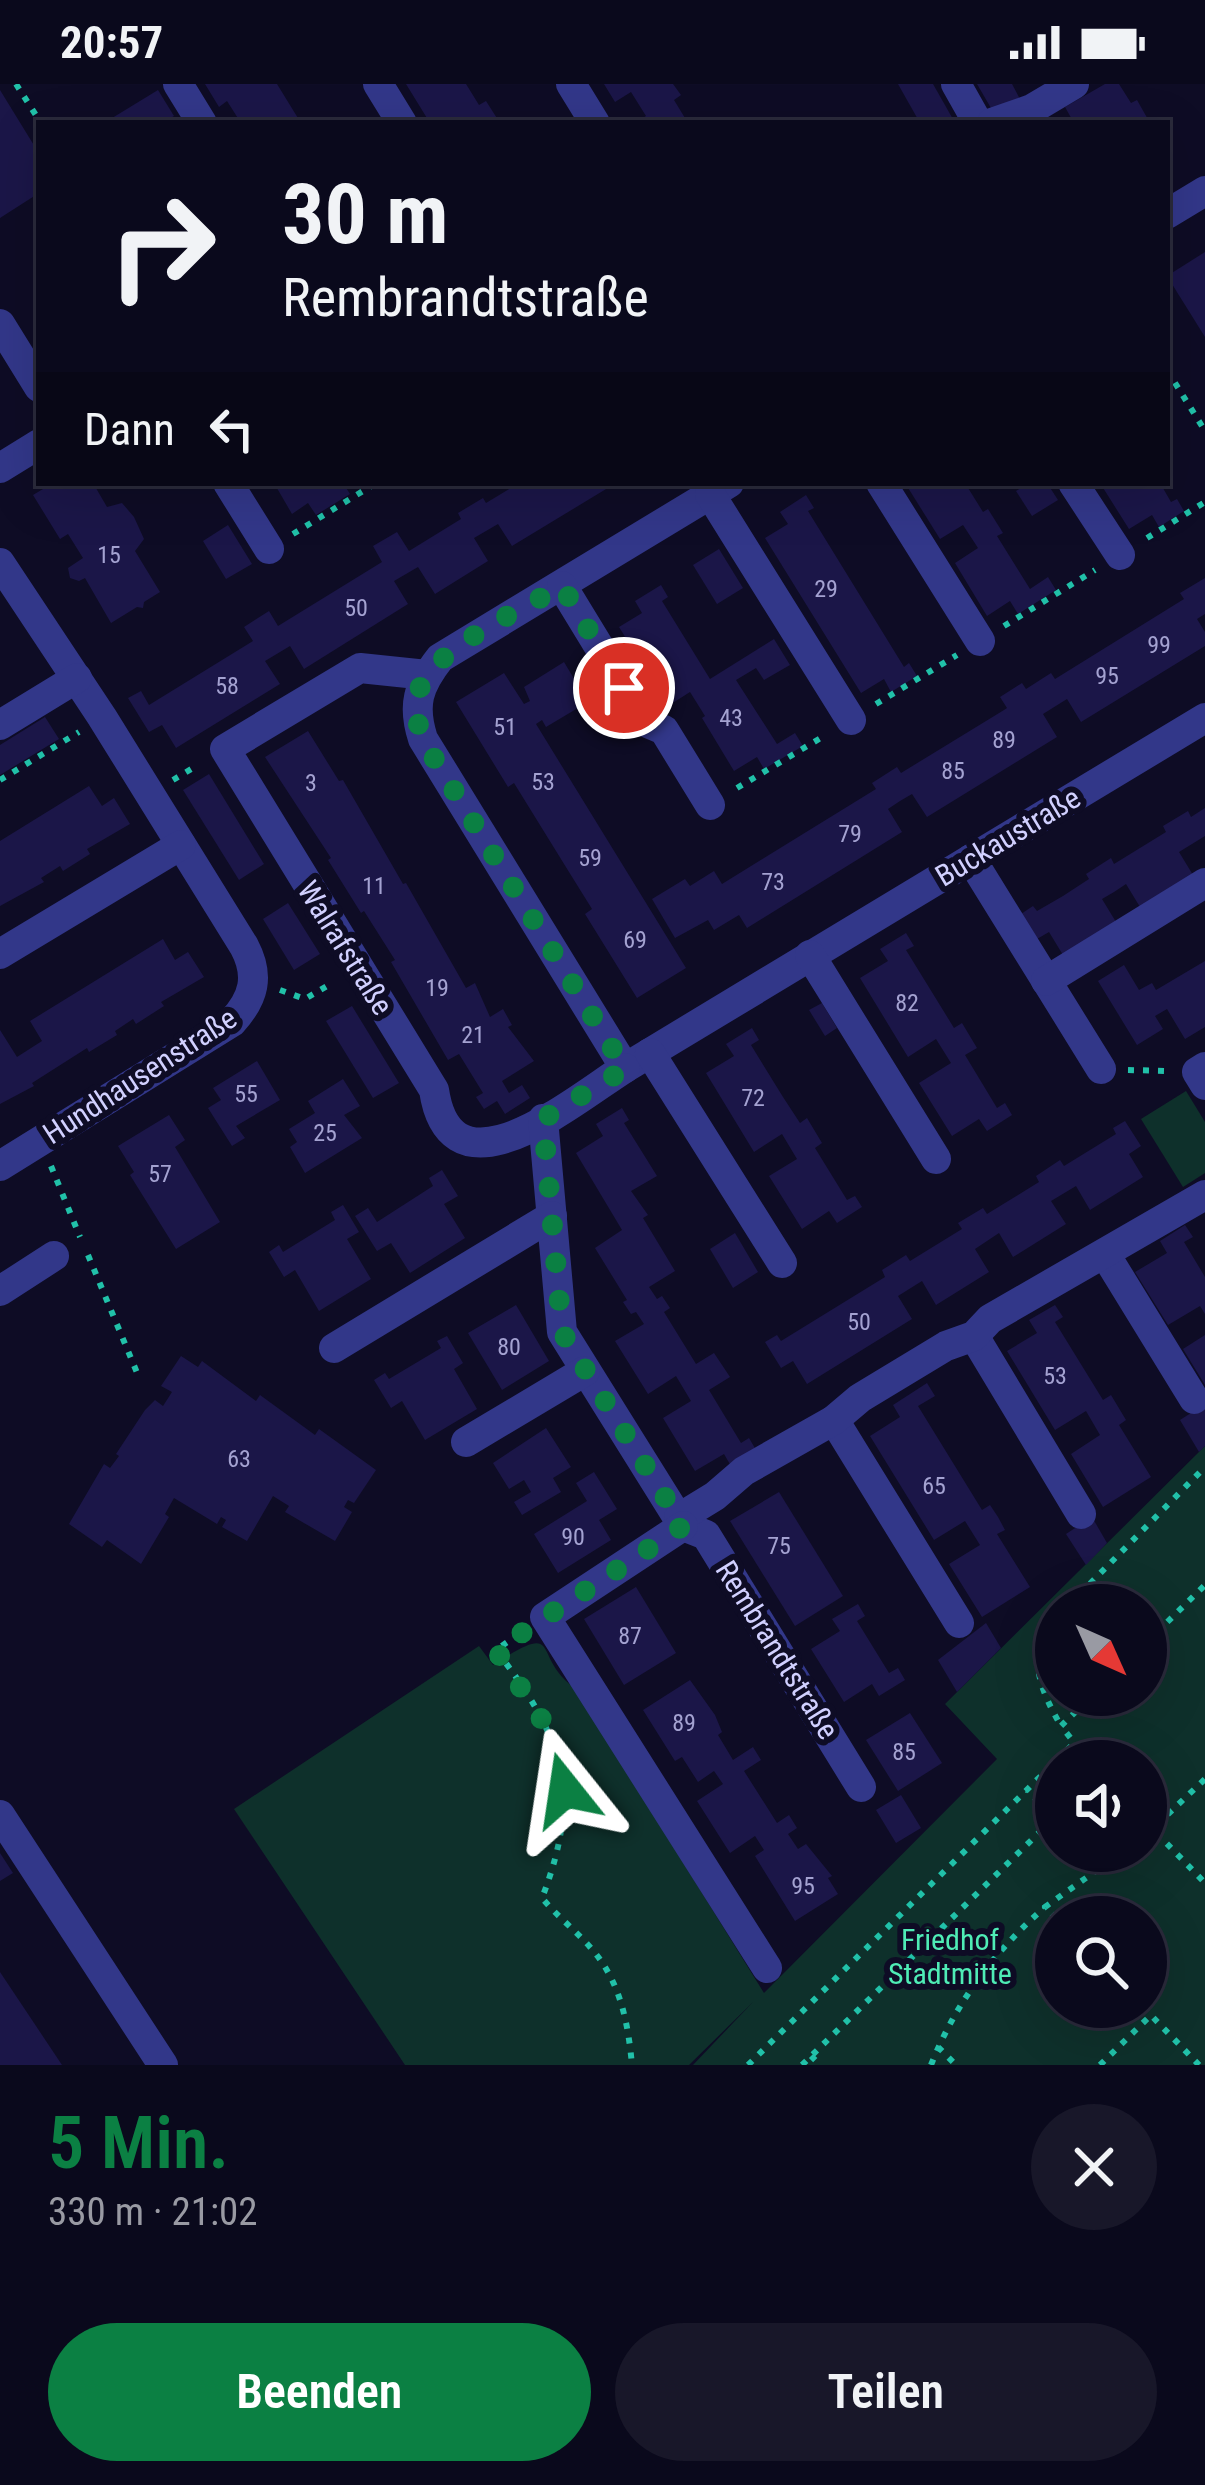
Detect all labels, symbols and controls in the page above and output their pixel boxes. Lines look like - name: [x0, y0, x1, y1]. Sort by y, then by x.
- text: 20:57: [60, 16, 163, 69]
- text: 30 m: [282, 165, 449, 264]
- icon: right: [84, 168, 240, 324]
- text: Rembrandtstraße: [282, 266, 649, 329]
- icon: left: [199, 396, 265, 462]
- text: Dann: [84, 403, 175, 456]
- house number: 15: [97, 541, 121, 569]
- house number: 29: [814, 575, 838, 603]
- house number: 50: [344, 594, 368, 622]
- house number: 99: [1147, 631, 1171, 659]
- pin: [573, 637, 675, 739]
- icon: arrive: [591, 655, 657, 721]
- house number: 95: [1095, 662, 1119, 690]
- house number: 58: [215, 672, 239, 700]
- house number: 43: [719, 704, 743, 732]
- house number: 51: [493, 713, 517, 741]
- house number: 89: [992, 726, 1016, 754]
- house number: 85: [941, 757, 965, 785]
- house number: 53: [531, 768, 555, 796]
- house number: 3: [305, 769, 317, 797]
- street label: Buckaustraße: [929, 780, 1086, 893]
- house number: 79: [838, 820, 862, 848]
- house number: 59: [578, 844, 602, 872]
- house number: 73: [761, 868, 785, 896]
- house number: 11: [362, 872, 386, 900]
- street label: Walrafstraße: [291, 874, 400, 1021]
- house number: 69: [623, 926, 647, 954]
- house number: 19: [425, 974, 449, 1002]
- house number: 82: [895, 989, 919, 1017]
- street label: Hundhausenstraße: [37, 1000, 243, 1151]
- house number: 21: [461, 1021, 485, 1049]
- house number: 55: [234, 1080, 258, 1108]
- house number: 72: [741, 1084, 765, 1112]
- house number: 25: [313, 1119, 337, 1147]
- house number: 57: [148, 1160, 172, 1188]
- house number: 50: [847, 1308, 871, 1336]
- house number: 80: [497, 1333, 521, 1361]
- house number: 53: [1043, 1362, 1067, 1390]
- house number: 63: [227, 1445, 251, 1473]
- house number: 65: [922, 1472, 946, 1500]
- house number: 90: [561, 1523, 585, 1551]
- house number: 75: [767, 1532, 791, 1560]
- street label: Rembrandtstraße: [709, 1554, 846, 1745]
- north arrow: [1035, 1584, 1167, 1716]
- map controls: [1035, 1584, 1167, 2028]
- house number: 87: [618, 1622, 642, 1650]
- house number: 89: [672, 1709, 696, 1737]
- position arrow: [502, 1727, 628, 1853]
- house number: 85: [892, 1738, 916, 1766]
- button: sound: [1035, 1740, 1167, 1872]
- house number: 95: [791, 1872, 815, 1900]
- button: search: [1035, 1896, 1167, 2028]
- park label: Friedhof Stadtmitte: [888, 1922, 1012, 1991]
- text: 5 Min.: [48, 2101, 229, 2186]
- button: close: [1031, 2104, 1157, 2230]
- text: 330 m · 21:02: [48, 2189, 258, 2235]
- button: Beenden: [48, 2323, 591, 2461]
- button: Teilen: [615, 2323, 1157, 2461]

